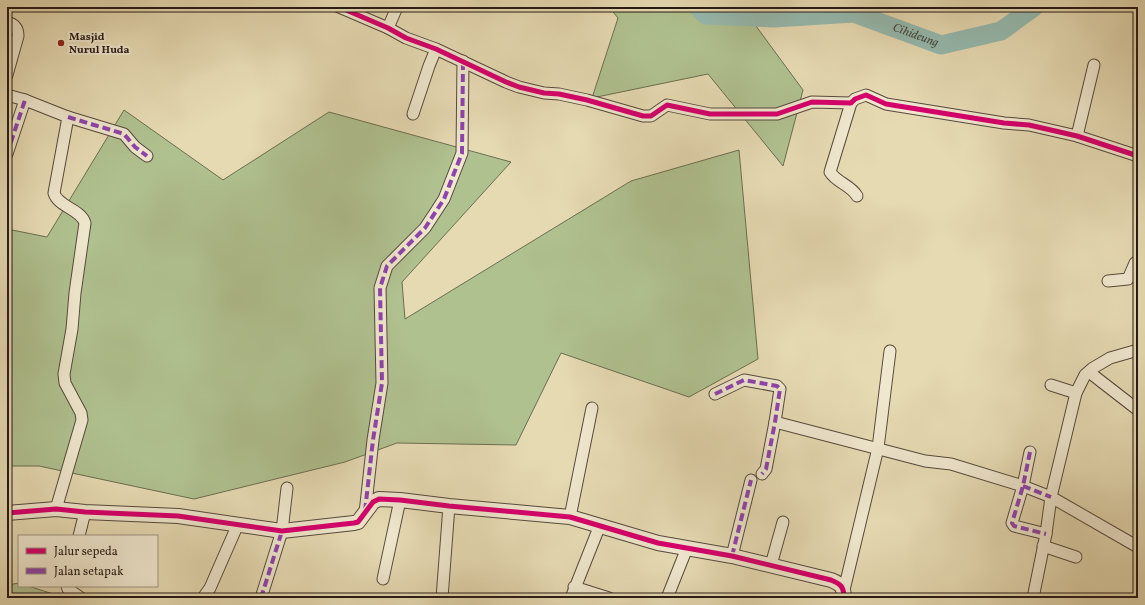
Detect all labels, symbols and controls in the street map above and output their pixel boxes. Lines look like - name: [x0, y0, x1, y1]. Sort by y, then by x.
- water label: Cihideung: [890, 20, 941, 51]
- place label: Masjid Nurul Huda: [69, 30, 130, 58]
- marker: Masjid Nurul Huda: [56, 38, 66, 48]
- legend: [18, 535, 158, 587]
- text: Jalur sepeda: [54, 544, 118, 560]
- text: Jalan setapak: [54, 564, 124, 580]

